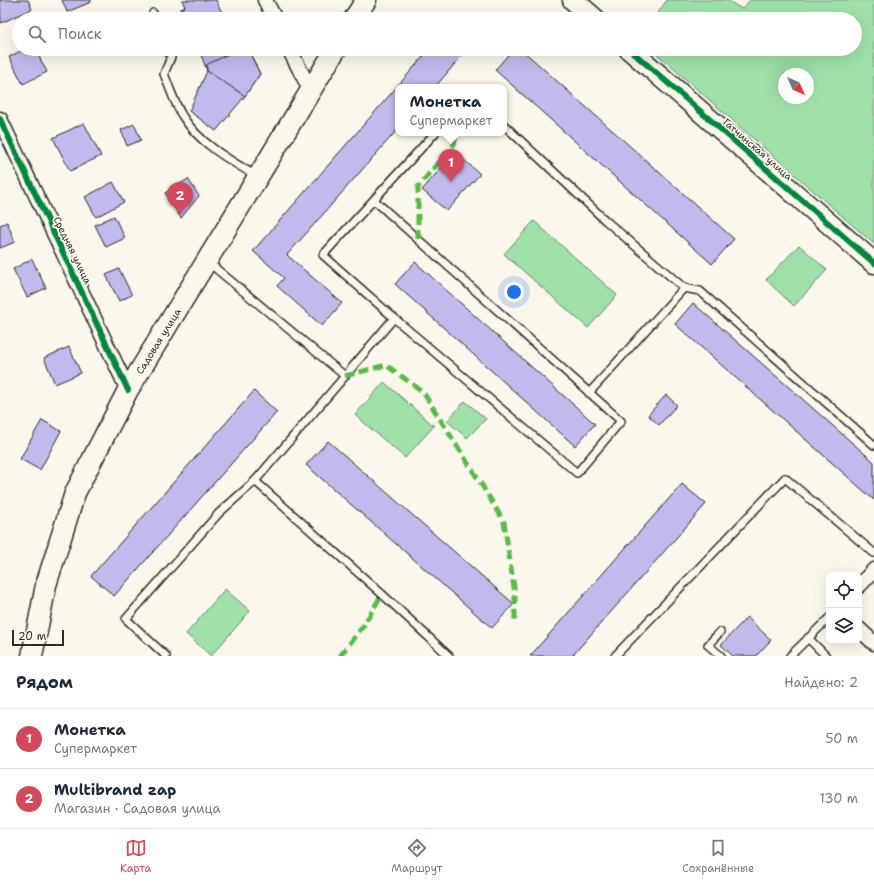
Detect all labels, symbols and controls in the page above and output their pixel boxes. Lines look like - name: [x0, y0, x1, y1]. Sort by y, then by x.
- search box: [12, 12, 862, 56]
- icon: search: [26, 23, 48, 45]
- text: Поиск: [58, 24, 102, 44]
- north arrow: [778, 68, 814, 104]
- popup: [395, 84, 507, 136]
- text: Монетка: [410, 92, 481, 112]
- text: Супермаркет: [410, 112, 492, 129]
- street label: Гатчинская улица: [720, 116, 796, 184]
- pin: 1: [438, 149, 464, 182]
- pin: 2: [167, 182, 193, 215]
- street label: Средняя улица: [51, 214, 95, 287]
- your location: [504, 282, 524, 302]
- street label: Садовая улица: [133, 305, 184, 377]
- map controls: [826, 572, 862, 644]
- button: locate: [826, 572, 862, 608]
- button: layers: [826, 608, 862, 644]
- scale bar: [12, 628, 64, 647]
- text: 20 m: [18, 629, 46, 644]
- text: Рядом: [16, 671, 73, 693]
- text: Найдено: 2: [784, 674, 858, 691]
- text: Монетка: [54, 720, 126, 740]
- text: 1: [26, 730, 32, 747]
- text: 50 m: [825, 730, 858, 747]
- text: Супермаркет: [54, 740, 137, 757]
- text: Multibrand zap: [54, 780, 176, 800]
- text: 2: [24, 790, 34, 807]
- text: 130 m: [820, 790, 858, 807]
- text: Магазин · Садовая улица: [54, 800, 221, 817]
- tab: Карта: [120, 837, 151, 876]
- tab: Маршрут: [391, 837, 442, 876]
- tab: Сохранённые: [682, 837, 754, 876]

